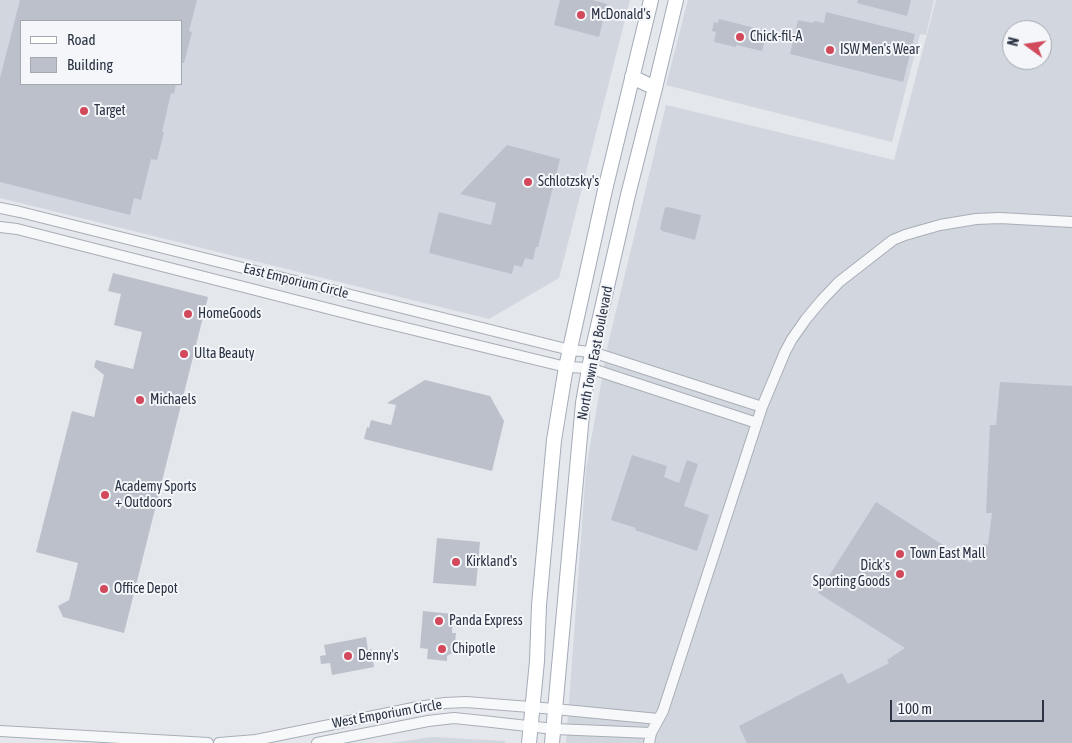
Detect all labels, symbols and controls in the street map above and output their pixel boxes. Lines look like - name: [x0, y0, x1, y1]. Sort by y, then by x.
- place label: McDonald's: [591, 7, 651, 23]
- marker: McDonald's: [575, 9, 587, 21]
- legend: [20, 20, 182, 85]
- north arrow: [1002, 20, 1052, 70]
- place label: Chick-fil-A: [750, 29, 802, 45]
- text: Road: [67, 31, 96, 48]
- marker: Chick-fil-A: [734, 31, 746, 43]
- text: N: [1005, 36, 1022, 48]
- place label: ISW Men's Wear: [840, 42, 920, 58]
- marker: ISW Men's Wear: [824, 44, 836, 56]
- text: Building: [67, 56, 113, 73]
- place label: Target: [94, 103, 126, 119]
- marker: Target: [78, 105, 90, 117]
- place label: Schlotzsky's: [538, 174, 599, 190]
- marker: Schlotzsky's: [522, 176, 534, 188]
- street label: East Emporium Circle: [242, 260, 350, 302]
- street label: North Town East Boulevard: [574, 284, 616, 422]
- place label: HomeGoods: [198, 306, 261, 322]
- marker: HomeGoods: [182, 308, 194, 320]
- place label: Ulta Beauty: [194, 346, 254, 362]
- marker: Ulta Beauty: [178, 348, 190, 360]
- place label: Michaels: [150, 392, 196, 408]
- marker: Michaels: [134, 394, 146, 406]
- place label: Academy Sports + Outdoors: [115, 479, 196, 512]
- marker: Academy Sports + Outdoors: [99, 489, 111, 501]
- place label: Town East Mall: [910, 546, 985, 562]
- marker: Town East Mall: [894, 548, 906, 560]
- place label: Kirkland's: [466, 554, 517, 570]
- marker: Kirkland's: [450, 556, 462, 568]
- place label: Dick's Sporting Goods: [813, 558, 890, 590]
- marker: Dick's Sporting Goods: [894, 568, 906, 580]
- place label: Office Depot: [114, 581, 178, 597]
- marker: Office Depot: [98, 583, 110, 595]
- place label: Panda Express: [449, 613, 523, 629]
- marker: Panda Express: [433, 615, 445, 627]
- place label: Chipotle: [452, 641, 495, 657]
- marker: Chipotle: [436, 643, 448, 655]
- place label: Denny's: [358, 648, 399, 664]
- marker: Denny's: [342, 650, 354, 662]
- scale bar: [892, 690, 1046, 722]
- street label: West Emporium Circle: [331, 696, 443, 732]
- text: 100 m: [898, 700, 932, 717]

